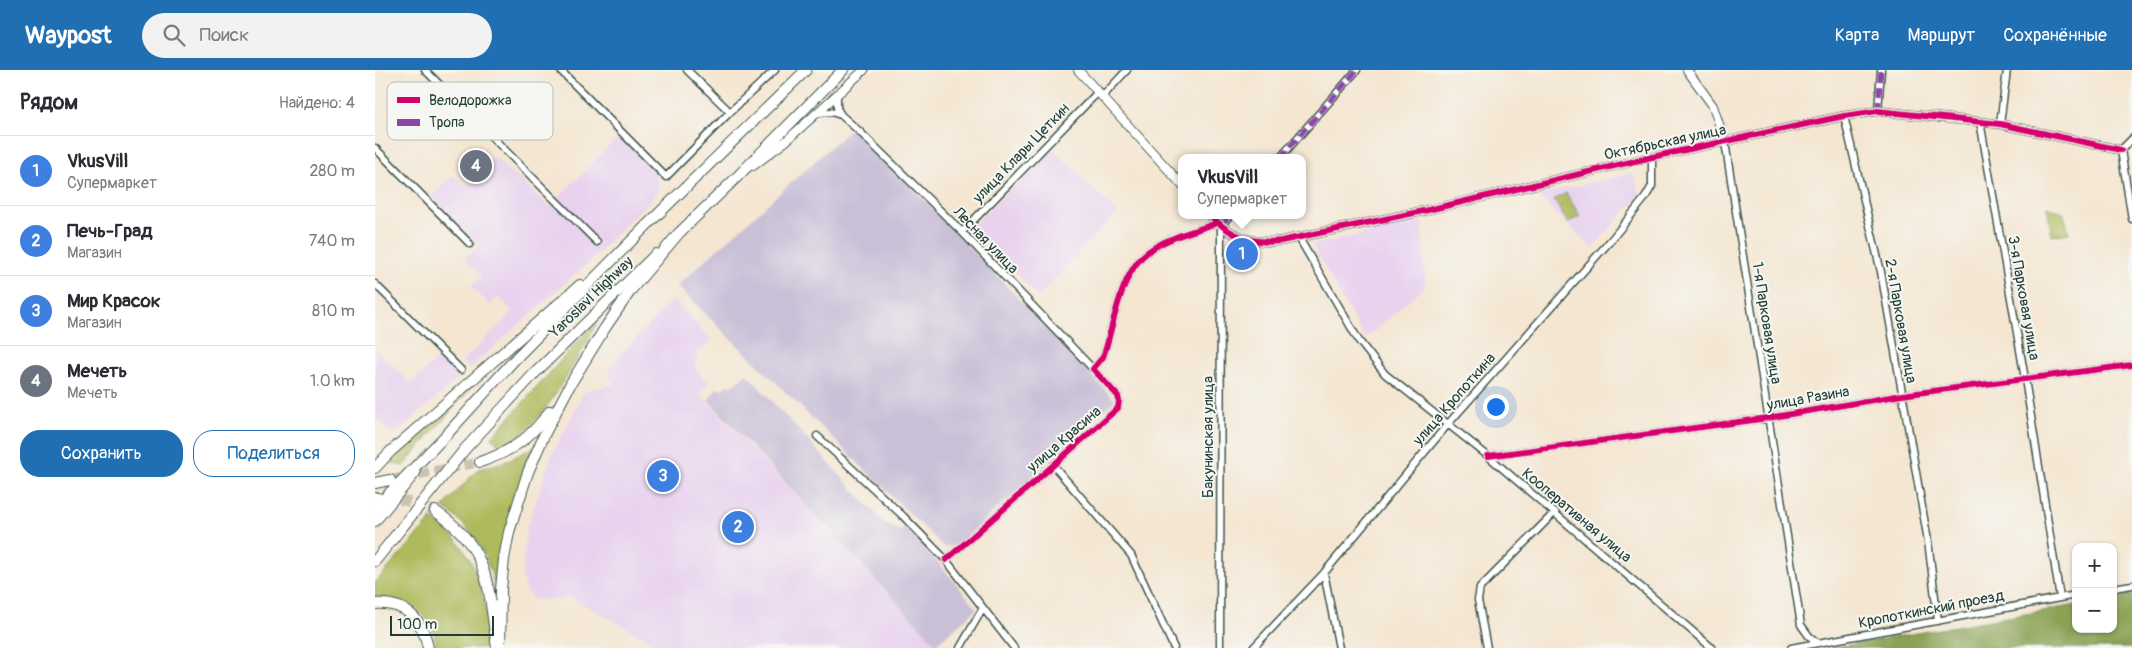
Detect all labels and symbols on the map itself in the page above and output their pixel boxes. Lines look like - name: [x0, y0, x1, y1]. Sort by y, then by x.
- legend: [387, 82, 553, 140]
- text: Велодорожка: [429, 92, 511, 109]
- street label: улица Клары Цеткин: [968, 99, 1074, 208]
- text: Тропа: [429, 114, 465, 131]
- street label: Октябрьская улица: [1602, 120, 1728, 165]
- pin: 4: [460, 147, 492, 185]
- street label: Лесная улица: [948, 202, 1022, 278]
- street label: 3-я Парковая улица: [2003, 234, 2044, 362]
- pin: 1: [1226, 235, 1258, 273]
- street label: Yaroslavl Highway: [545, 252, 638, 343]
- street label: 2-я Парковая улица: [1880, 257, 1921, 385]
- street label: 1-я Парковая улица: [1747, 261, 1786, 386]
- street label: улица Кропоткина: [1408, 349, 1500, 450]
- street label: Бакунинская улица: [1199, 376, 1218, 498]
- street label: улица Разина: [1764, 382, 1851, 415]
- your location: [1483, 394, 1509, 420]
- street label: улица Красина: [1023, 402, 1105, 477]
- pin: 3: [647, 457, 679, 495]
- street label: Кооперативная улица: [1518, 464, 1635, 567]
- pin: 2: [722, 508, 754, 546]
- street label: Кропоткинский проезд: [1857, 586, 2005, 633]
- scale bar: [390, 613, 494, 636]

